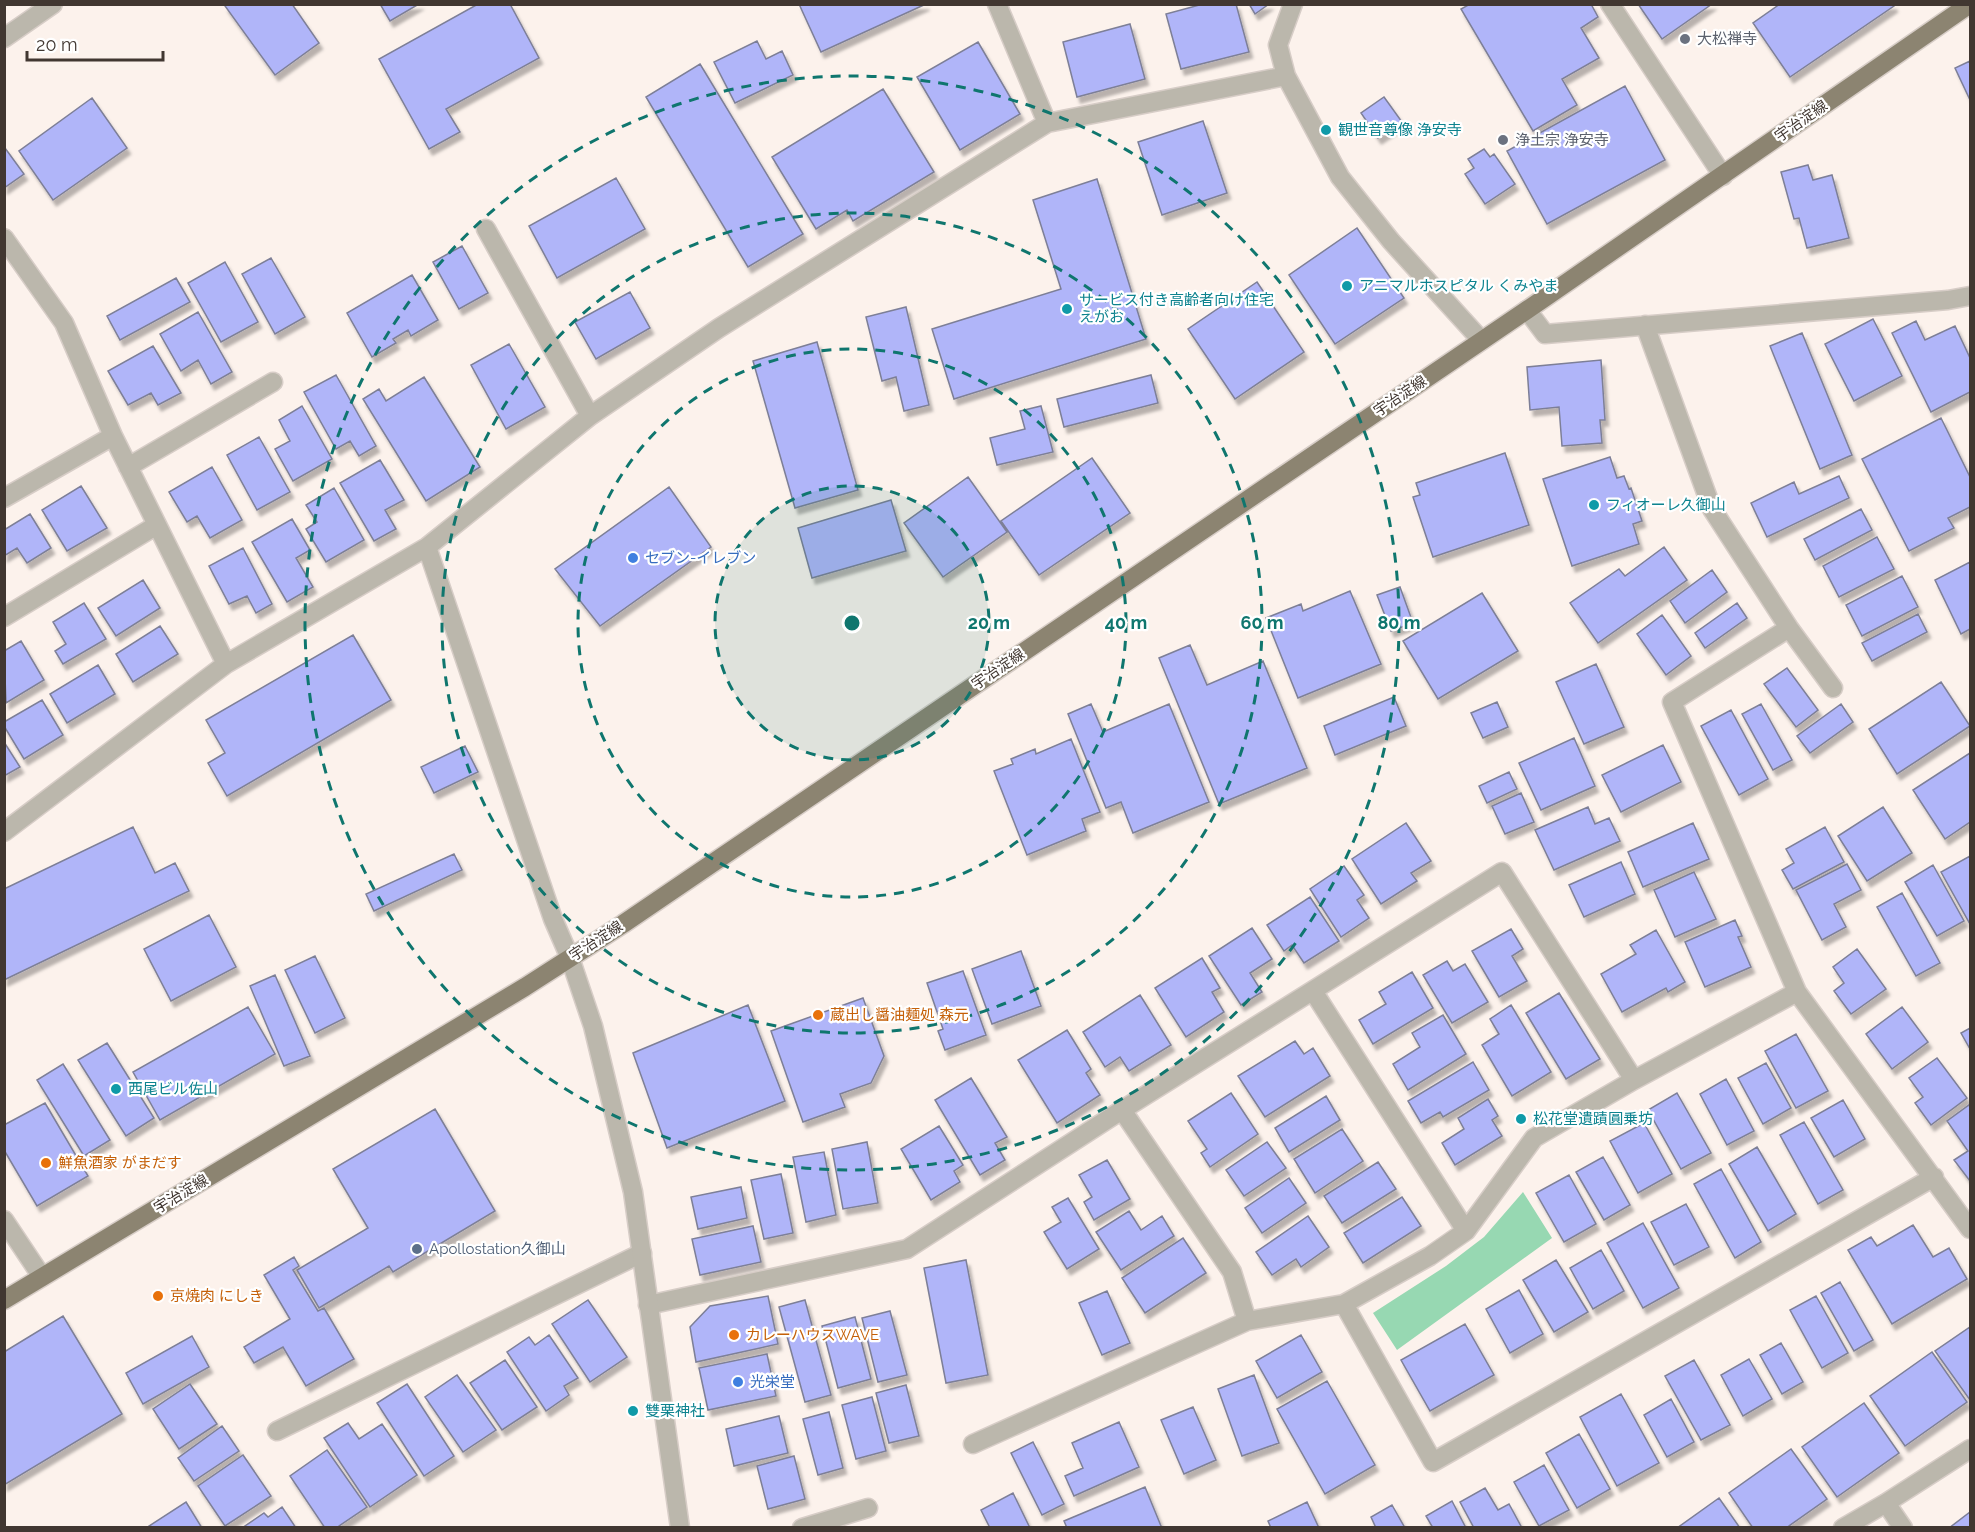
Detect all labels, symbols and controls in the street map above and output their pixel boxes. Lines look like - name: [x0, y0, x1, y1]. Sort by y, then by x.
- scale bar: [27, 24, 164, 62]
- place label: 大松禅寺: [1697, 30, 1757, 48]
- marker: 大松禅寺: [1678, 32, 1692, 46]
- text: 20 m: [36, 34, 78, 55]
- street label: 宇治淀線: [1771, 96, 1831, 146]
- place label: 観世音尊像 浄安寺: [1338, 121, 1462, 139]
- marker: 観世音尊像 浄安寺: [1319, 123, 1333, 137]
- place label: 浄土宗 浄安寺: [1515, 131, 1609, 149]
- marker: 浄土宗 浄安寺: [1496, 133, 1510, 147]
- place label: アニマルホスピタル くみやま: [1359, 277, 1558, 295]
- marker: アニマルホスピタル くみやま: [1340, 279, 1354, 293]
- place label: サービス付き高齢者向け住宅 えがお: [1079, 291, 1274, 326]
- marker: サービス付き高齢者向け住宅 えがお: [1060, 302, 1074, 316]
- street label: 宇治淀線: [1370, 372, 1430, 420]
- place label: フィオーレ久御山: [1606, 496, 1726, 514]
- marker: フィオーレ久御山: [1587, 498, 1601, 512]
- place label: セブン-イレブン: [645, 549, 756, 567]
- marker: セブン-イレブン: [626, 551, 640, 565]
- text: 20 m: [968, 612, 1010, 633]
- text: 40 m: [1105, 612, 1147, 633]
- text: 60 m: [1240, 612, 1284, 633]
- text: 80 m: [1377, 612, 1421, 633]
- centre of rings: [842, 613, 862, 633]
- street label: 宇治淀線: [968, 645, 1028, 693]
- street label: 宇治淀線: [566, 917, 626, 965]
- place label: 蔵出し醤油麺処 森元: [830, 1006, 969, 1024]
- marker: 蔵出し醤油麺処 森元: [811, 1008, 825, 1022]
- place label: 西尾ビル佐山: [128, 1080, 218, 1098]
- marker: 西尾ビル佐山: [109, 1082, 123, 1096]
- place label: 松花堂遺蹟圓乗坊: [1533, 1110, 1653, 1128]
- marker: 松花堂遺蹟圓乗坊: [1514, 1112, 1528, 1126]
- place label: 鮮魚酒家 がまだす: [58, 1154, 182, 1172]
- marker: 鮮魚酒家 がまだす: [39, 1156, 53, 1170]
- street label: 宇治淀線: [151, 1171, 211, 1217]
- place label: Apollostation久御山: [429, 1240, 566, 1258]
- marker: Apollostation久御山: [410, 1242, 424, 1256]
- place label: 京焼肉 にしき: [170, 1287, 264, 1305]
- marker: 京焼肉 にしき: [151, 1289, 165, 1303]
- place label: カレーハウスWAVE: [746, 1326, 879, 1344]
- marker: カレーハウスWAVE: [727, 1328, 741, 1342]
- place label: 光栄堂: [750, 1373, 795, 1391]
- marker: 光栄堂: [731, 1375, 745, 1389]
- place label: 雙栗神社: [645, 1402, 705, 1420]
- marker: 雙栗神社: [626, 1404, 640, 1418]

